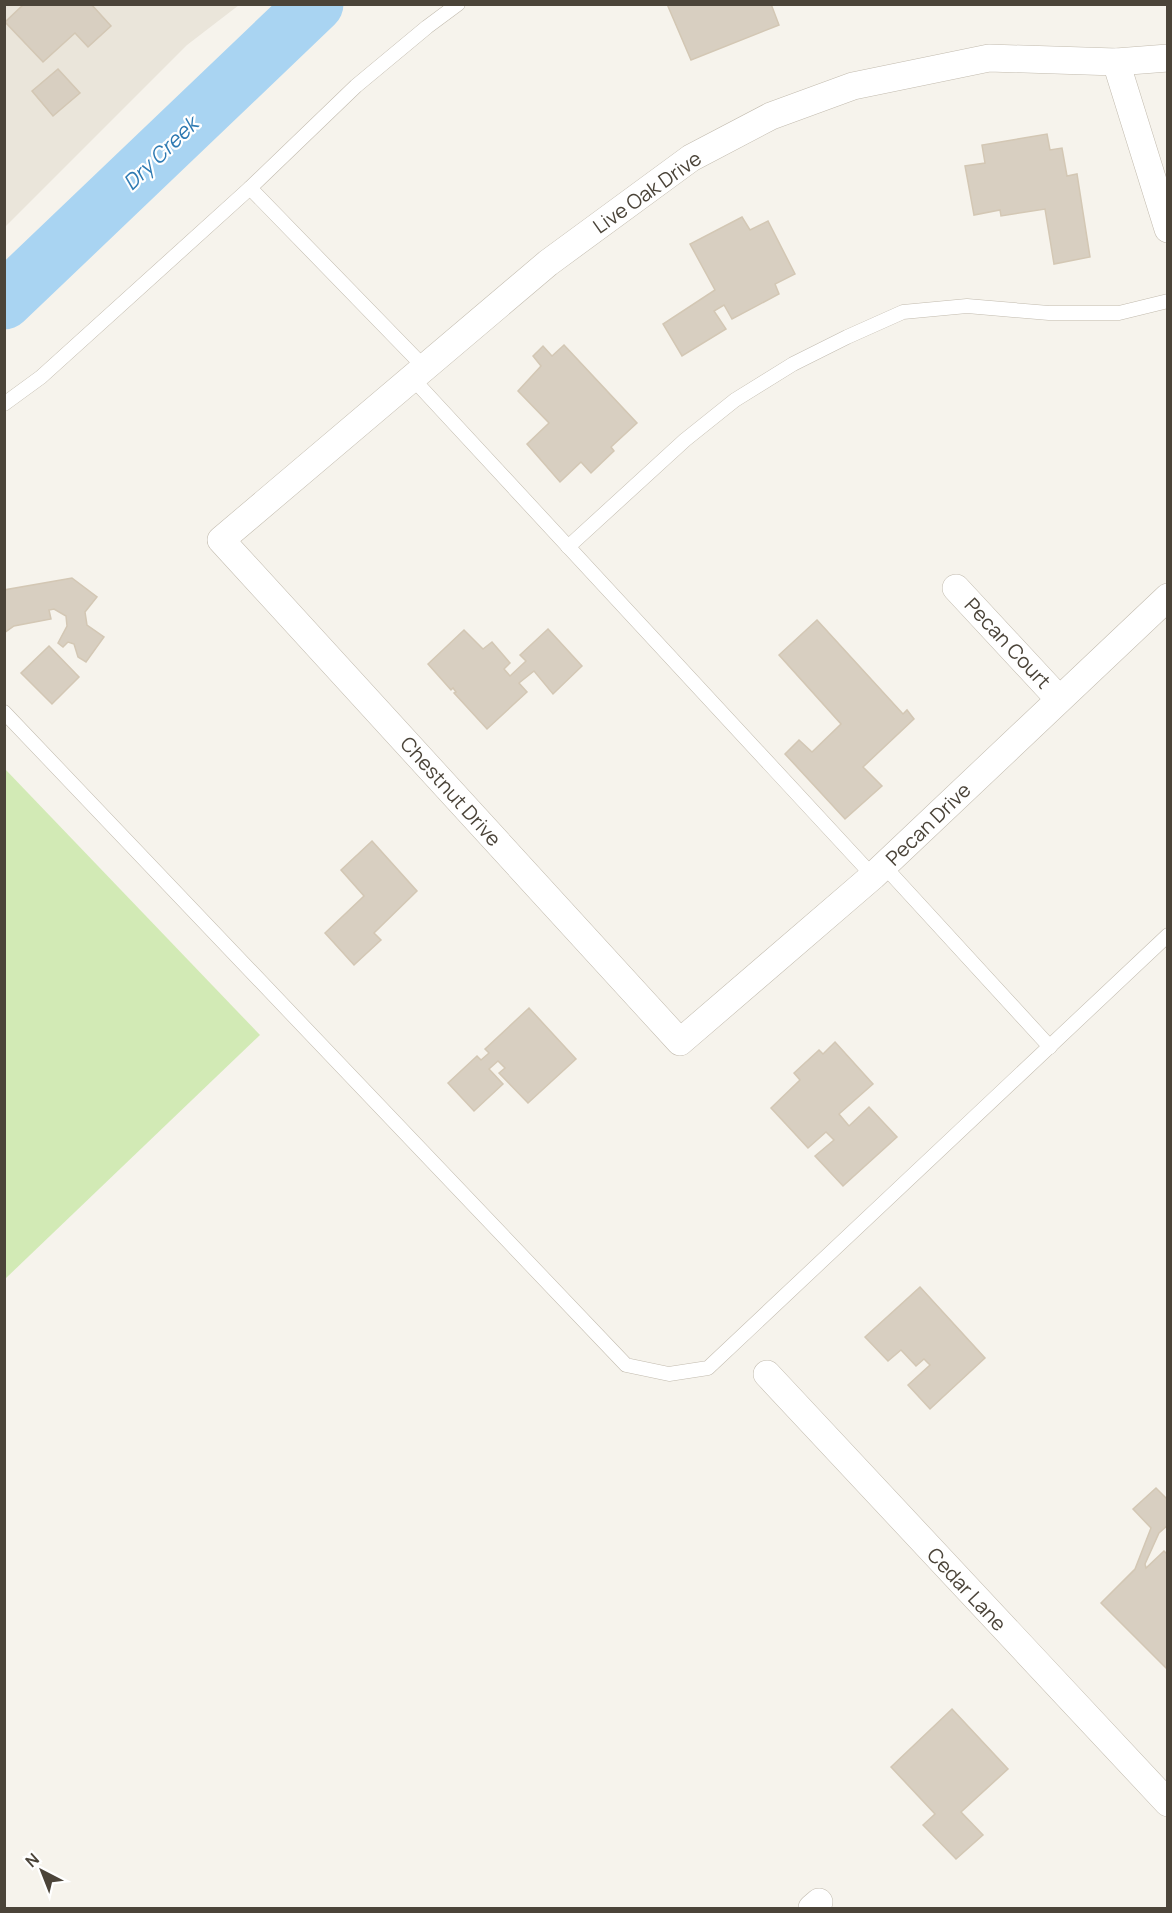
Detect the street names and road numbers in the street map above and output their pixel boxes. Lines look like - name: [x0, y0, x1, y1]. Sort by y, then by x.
- street label: Live Oak Drive: [587, 145, 707, 239]
- street label: Pecan Court: [959, 592, 1057, 694]
- street label: Chestnut Drive: [394, 730, 508, 852]
- street label: Pecan Drive: [880, 777, 976, 871]
- street label: Cedar Lane: [921, 1541, 1013, 1637]

